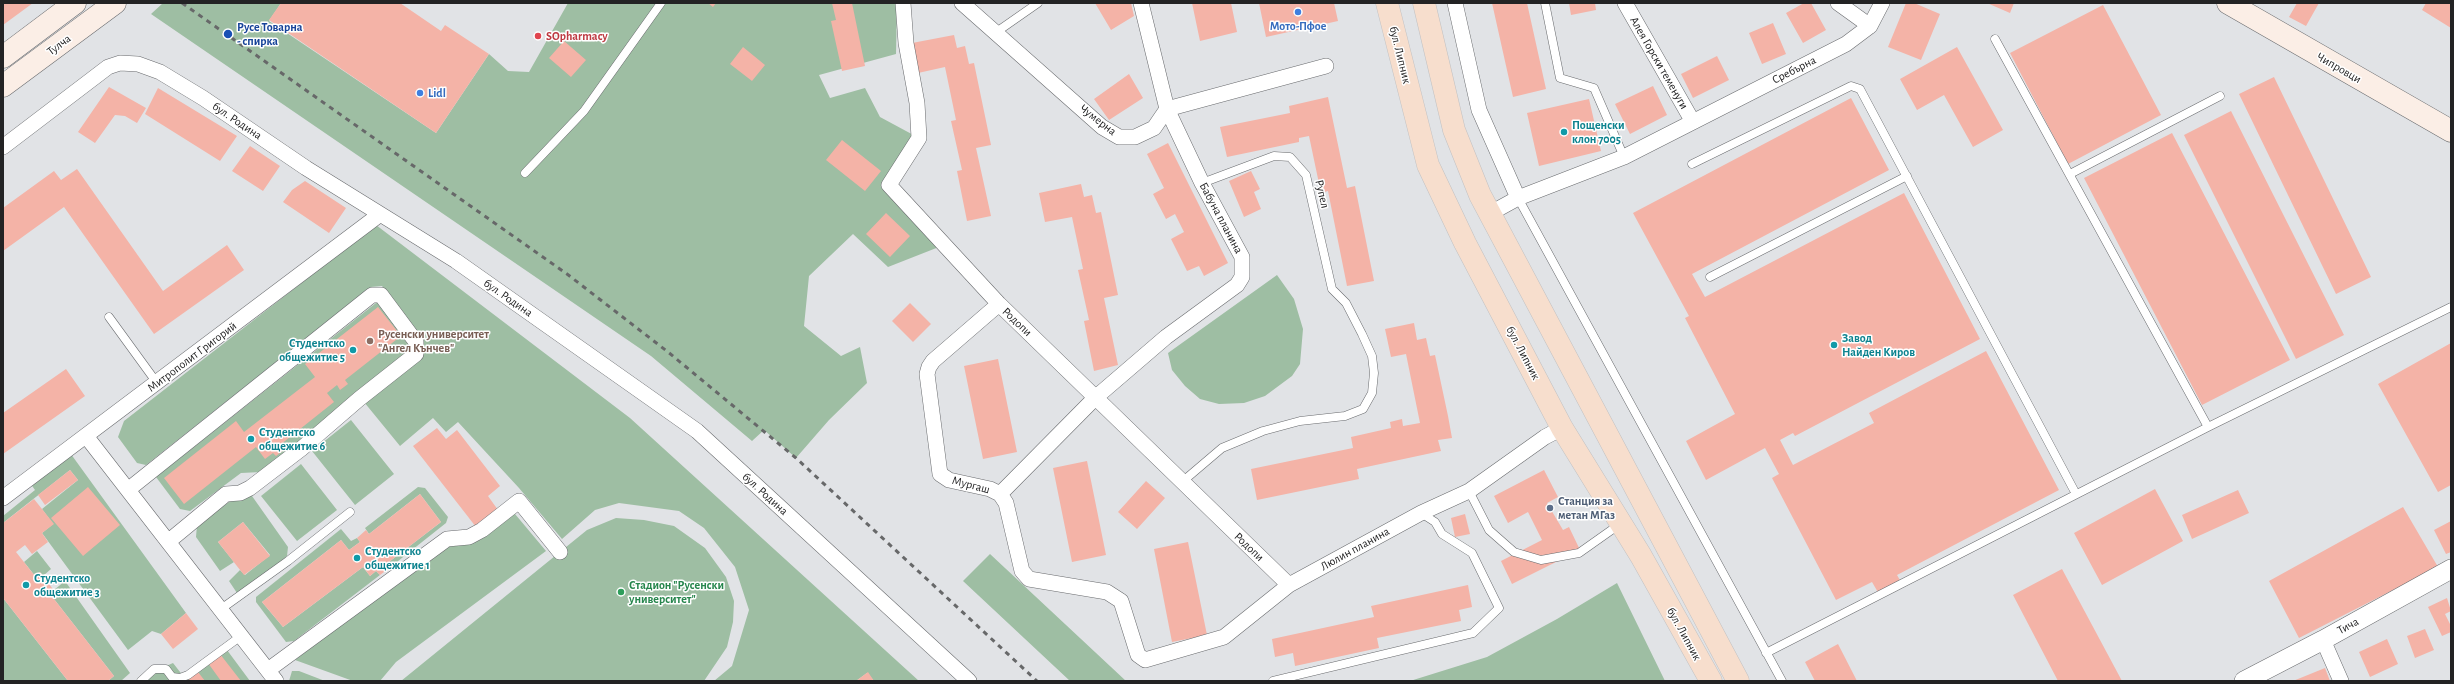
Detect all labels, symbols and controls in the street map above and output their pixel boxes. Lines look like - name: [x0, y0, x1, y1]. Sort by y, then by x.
- marker: Мото-Пфое: [1293, 7, 1303, 17]
- street label: Алея Горски теменуги: [1627, 14, 1691, 112]
- place label: Мото-Пфое: [1270, 19, 1326, 33]
- place label: Русе Товарна - спирка: [237, 20, 303, 48]
- street label: бул. Липник: [1386, 25, 1414, 85]
- marker: Русе Товарна - спирка: [222, 28, 234, 40]
- place label: SOpharmacy: [546, 29, 608, 43]
- street label: Тулча: [44, 31, 74, 59]
- marker: SOpharmacy: [533, 31, 543, 41]
- street label: Чипровци: [2314, 49, 2364, 87]
- street label: Сребърна: [1770, 53, 1818, 87]
- place label: Lidl: [428, 86, 446, 100]
- marker: Lidl: [415, 88, 425, 98]
- street label: бул. Родина: [209, 99, 265, 143]
- street label: Чумерна: [1077, 101, 1119, 139]
- place label: Пощенски клон 7005: [1572, 118, 1624, 146]
- marker: Пощенски клон 7005: [1559, 127, 1569, 137]
- street label: Рупел: [1312, 178, 1332, 210]
- street label: Бабуна планина: [1196, 180, 1246, 256]
- street label: бул. Родина: [481, 276, 535, 320]
- street label: Родопи: [999, 304, 1035, 340]
- street label: Митрополит Григорий: [145, 319, 239, 395]
- street label: бул. Липник: [1503, 324, 1543, 382]
- place label: Русенски университет "Ангел Кънчев": [378, 327, 489, 355]
- place label: Завод Найден Киров: [1842, 331, 1915, 359]
- place label: Студентско общежитие 5: [279, 336, 345, 364]
- marker: Русенски университет "Ангел Кънчев": [365, 336, 375, 346]
- marker: Завод Найден Киров: [1829, 340, 1839, 350]
- marker: Студентско общежитие 5: [348, 345, 358, 355]
- place label: Студентско общежитие 6: [259, 425, 325, 453]
- marker: Студентско общежитие 6: [246, 434, 256, 444]
- street label: бул. Родина: [739, 470, 791, 518]
- street label: Мургаш: [950, 473, 992, 497]
- place label: Станция за метан МГаз: [1558, 494, 1615, 522]
- marker: Станция за метан МГаз: [1545, 503, 1555, 513]
- street label: Люлин планина: [1318, 524, 1392, 574]
- street label: Родопи: [1231, 529, 1267, 565]
- place label: Студентско общежитие 1: [365, 544, 430, 572]
- marker: Студентско общежитие 1: [352, 553, 362, 563]
- place label: Студентско общежитие 3: [34, 571, 100, 599]
- place label: Стадион "Русенски университет": [629, 578, 724, 606]
- marker: Студентско общежитие 3: [21, 580, 31, 590]
- marker: Стадион "Русенски университет": [616, 587, 626, 597]
- street label: бул. Липник: [1664, 605, 1704, 663]
- street label: Тича: [2335, 614, 2361, 638]

